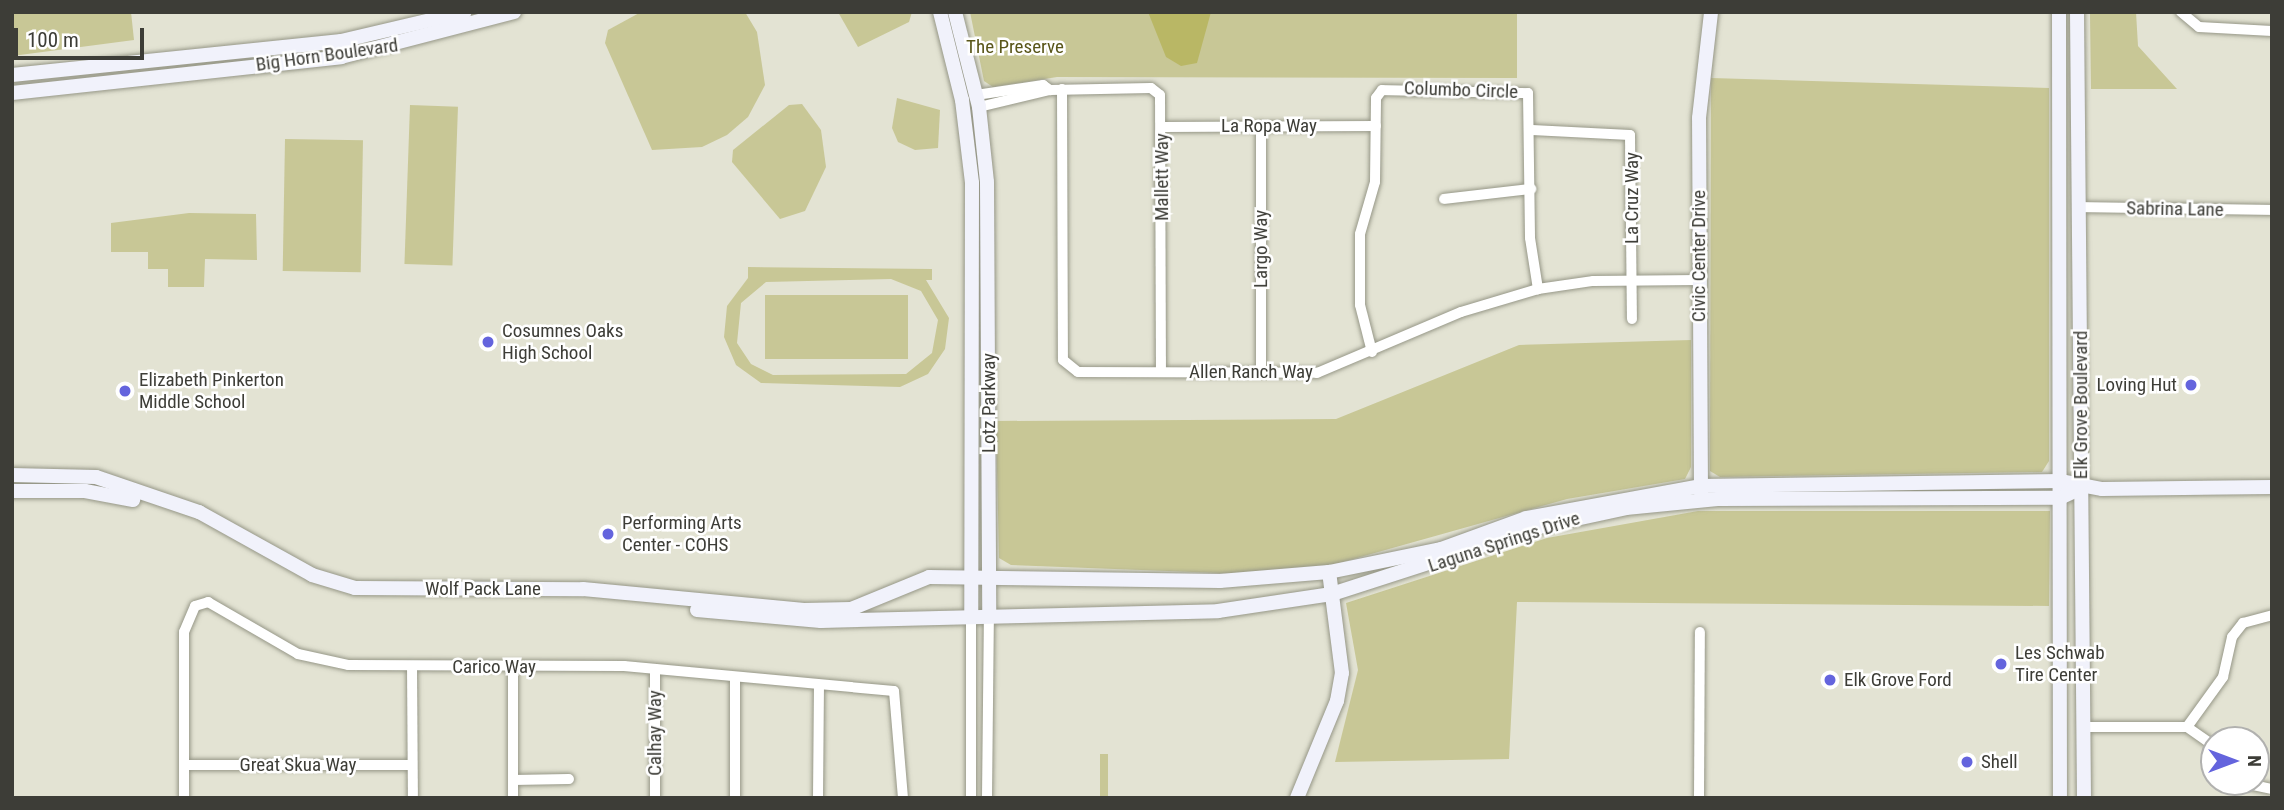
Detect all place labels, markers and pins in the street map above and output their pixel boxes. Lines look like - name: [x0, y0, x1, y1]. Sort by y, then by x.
- place label: Cosumnes Oaks High School: [502, 320, 623, 364]
- marker: Cosumnes Oaks High School: [480, 334, 496, 350]
- place label: Elizabeth Pinkerton Middle School: [139, 369, 284, 413]
- place label: Loving Hut: [2097, 374, 2177, 396]
- marker: Loving Hut: [2183, 377, 2199, 393]
- marker: Elizabeth Pinkerton Middle School: [117, 383, 133, 399]
- place label: Performing Arts Center - COHS: [622, 512, 742, 556]
- marker: Performing Arts Center - COHS: [600, 526, 616, 542]
- place label: Les Schwab Tire Center: [2015, 642, 2105, 686]
- marker: Les Schwab Tire Center: [1993, 656, 2009, 672]
- place label: Elk Grove Ford: [1844, 669, 1952, 691]
- marker: Elk Grove Ford: [1822, 672, 1838, 688]
- place label: Shell: [1981, 751, 2018, 773]
- marker: Shell: [1959, 754, 1975, 770]

